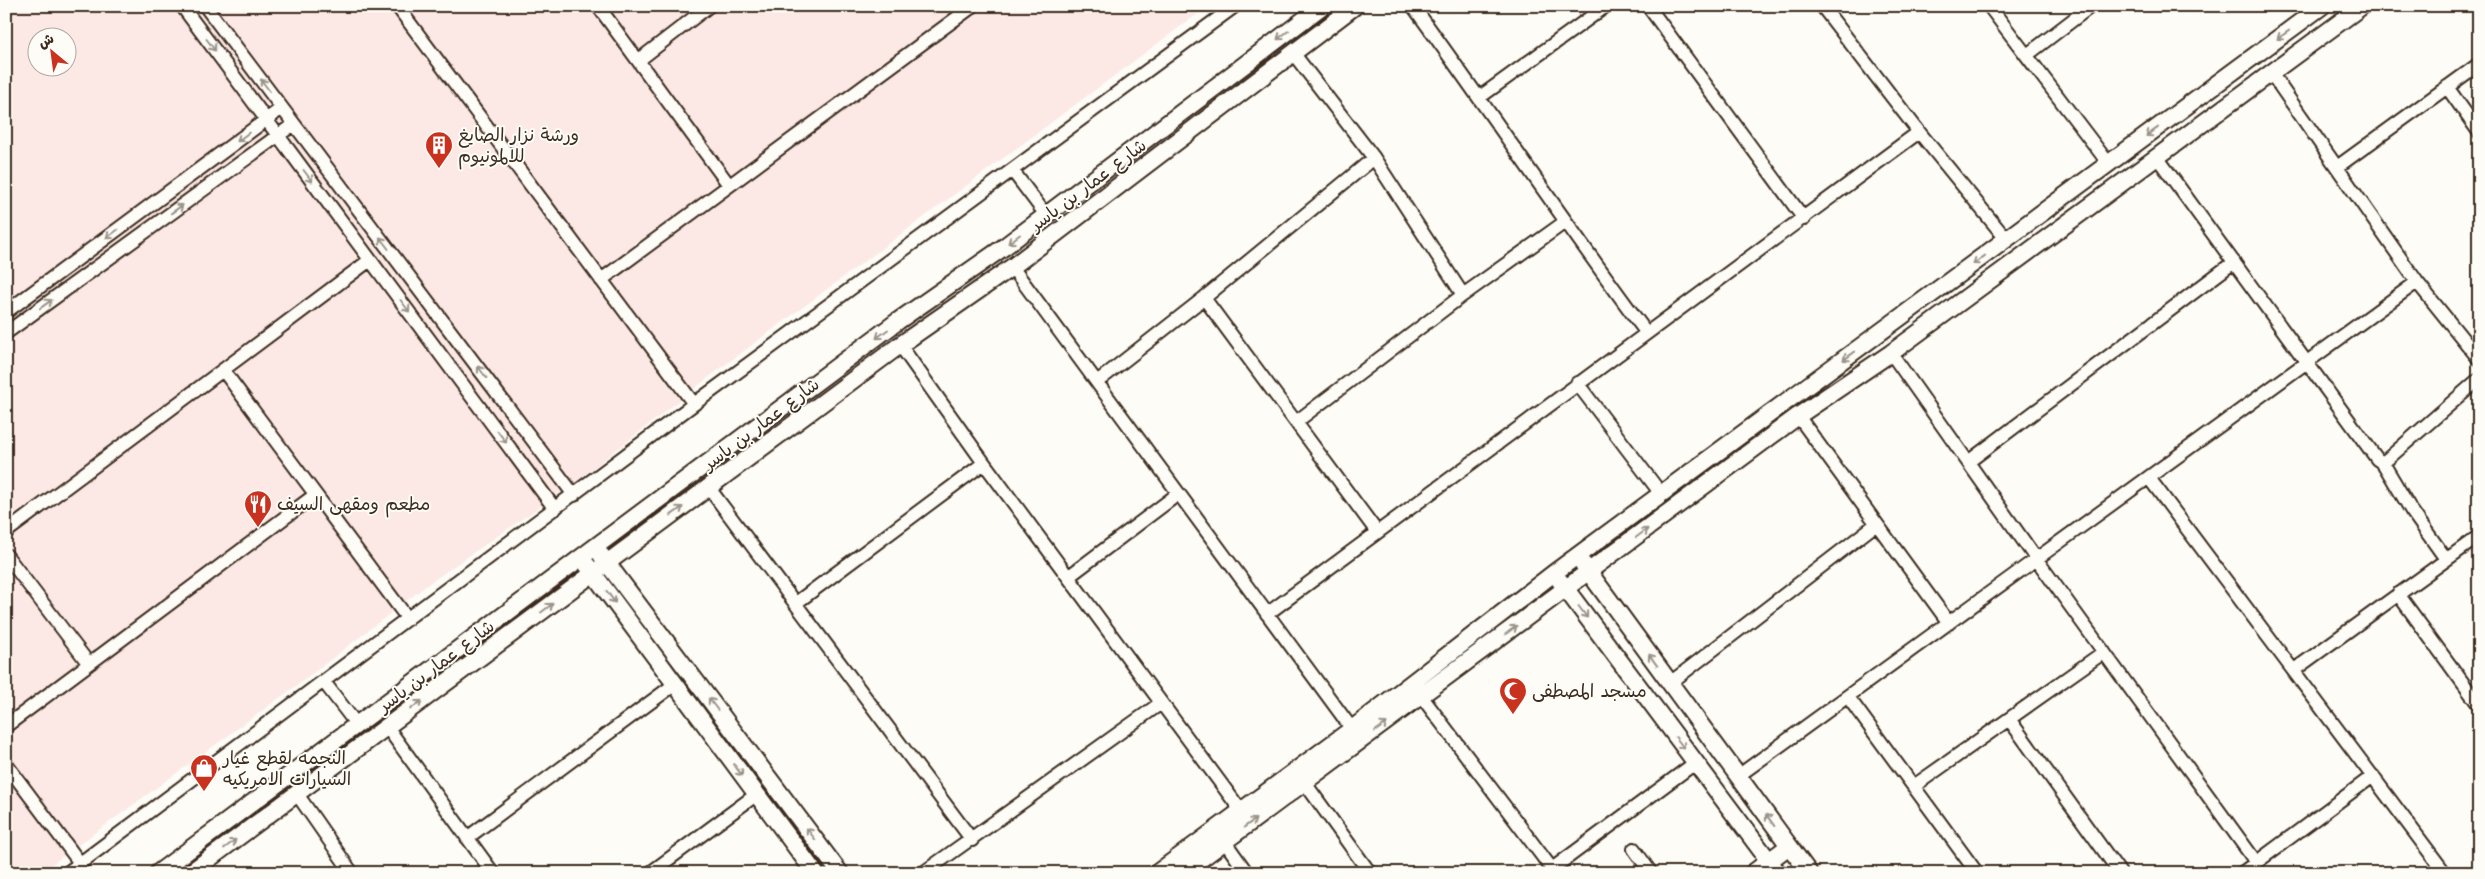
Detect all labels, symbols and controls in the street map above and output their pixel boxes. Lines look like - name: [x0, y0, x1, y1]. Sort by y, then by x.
- north arrow: [28, 28, 78, 78]
- text: ش: [35, 29, 57, 52]
- one-way arrow: [1277, 30, 1290, 41]
- one-way arrow: [2276, 30, 2290, 40]
- one-way arrow: [206, 38, 216, 52]
- one-way arrow: [259, 79, 270, 92]
- place label: ورشة نزار الصايغ للالمونيوم: [458, 123, 579, 170]
- one-way arrow: [2146, 126, 2159, 137]
- building icon: ورشة نزار الصايغ للالمونيوم: [424, 130, 454, 169]
- one-way arrow: [236, 132, 250, 142]
- street label: شارع عمار بن ياسر: [1023, 133, 1151, 238]
- one-way arrow: [303, 169, 313, 183]
- one-way arrow: [170, 204, 184, 214]
- one-way arrow: [106, 228, 119, 239]
- one-way arrow: [1008, 234, 1021, 245]
- one-way arrow: [378, 237, 389, 250]
- one-way arrow: [1972, 255, 1986, 265]
- one-way arrow: [39, 299, 53, 309]
- one-way arrow: [400, 299, 410, 313]
- one-way arrow: [876, 328, 889, 339]
- one-way arrow: [1843, 351, 1856, 362]
- one-way arrow: [476, 366, 487, 379]
- street label: شارع عمار بن ياسر: [696, 372, 824, 477]
- one-way arrow: [497, 430, 507, 444]
- restaurant icon: مطعم ومقهى السيف: [243, 489, 273, 528]
- place label: مطعم ومقهى السيف: [277, 492, 430, 518]
- one-way arrow: [670, 506, 683, 517]
- one-way arrow: [1635, 528, 1649, 538]
- one-way arrow: [606, 590, 616, 604]
- one-way arrow: [540, 603, 554, 613]
- one-way arrow: [1578, 605, 1588, 619]
- street label: شارع عمار بن ياسر: [371, 614, 499, 719]
- one-way arrow: [1504, 625, 1517, 636]
- one-way arrow: [1648, 653, 1658, 667]
- mosque icon: مسجد المصطفى: [1498, 676, 1528, 715]
- place label: مسجد المصطفى: [1532, 679, 1647, 703]
- one-way arrow: [708, 697, 718, 711]
- one-way arrow: [409, 700, 422, 711]
- one-way arrow: [1374, 722, 1388, 732]
- one-way arrow: [1675, 736, 1686, 749]
- place label: النجمه لقطع غيار السيارات الامريكيه: [221, 746, 351, 791]
- shop icon: النجمه لقطع غيار السيارات الامريكيه: [189, 753, 219, 792]
- one-way arrow: [733, 763, 744, 776]
- one-way arrow: [1764, 813, 1775, 827]
- one-way arrow: [1243, 818, 1257, 828]
- one-way arrow: [806, 827, 816, 841]
- one-way arrow: [223, 838, 236, 849]

